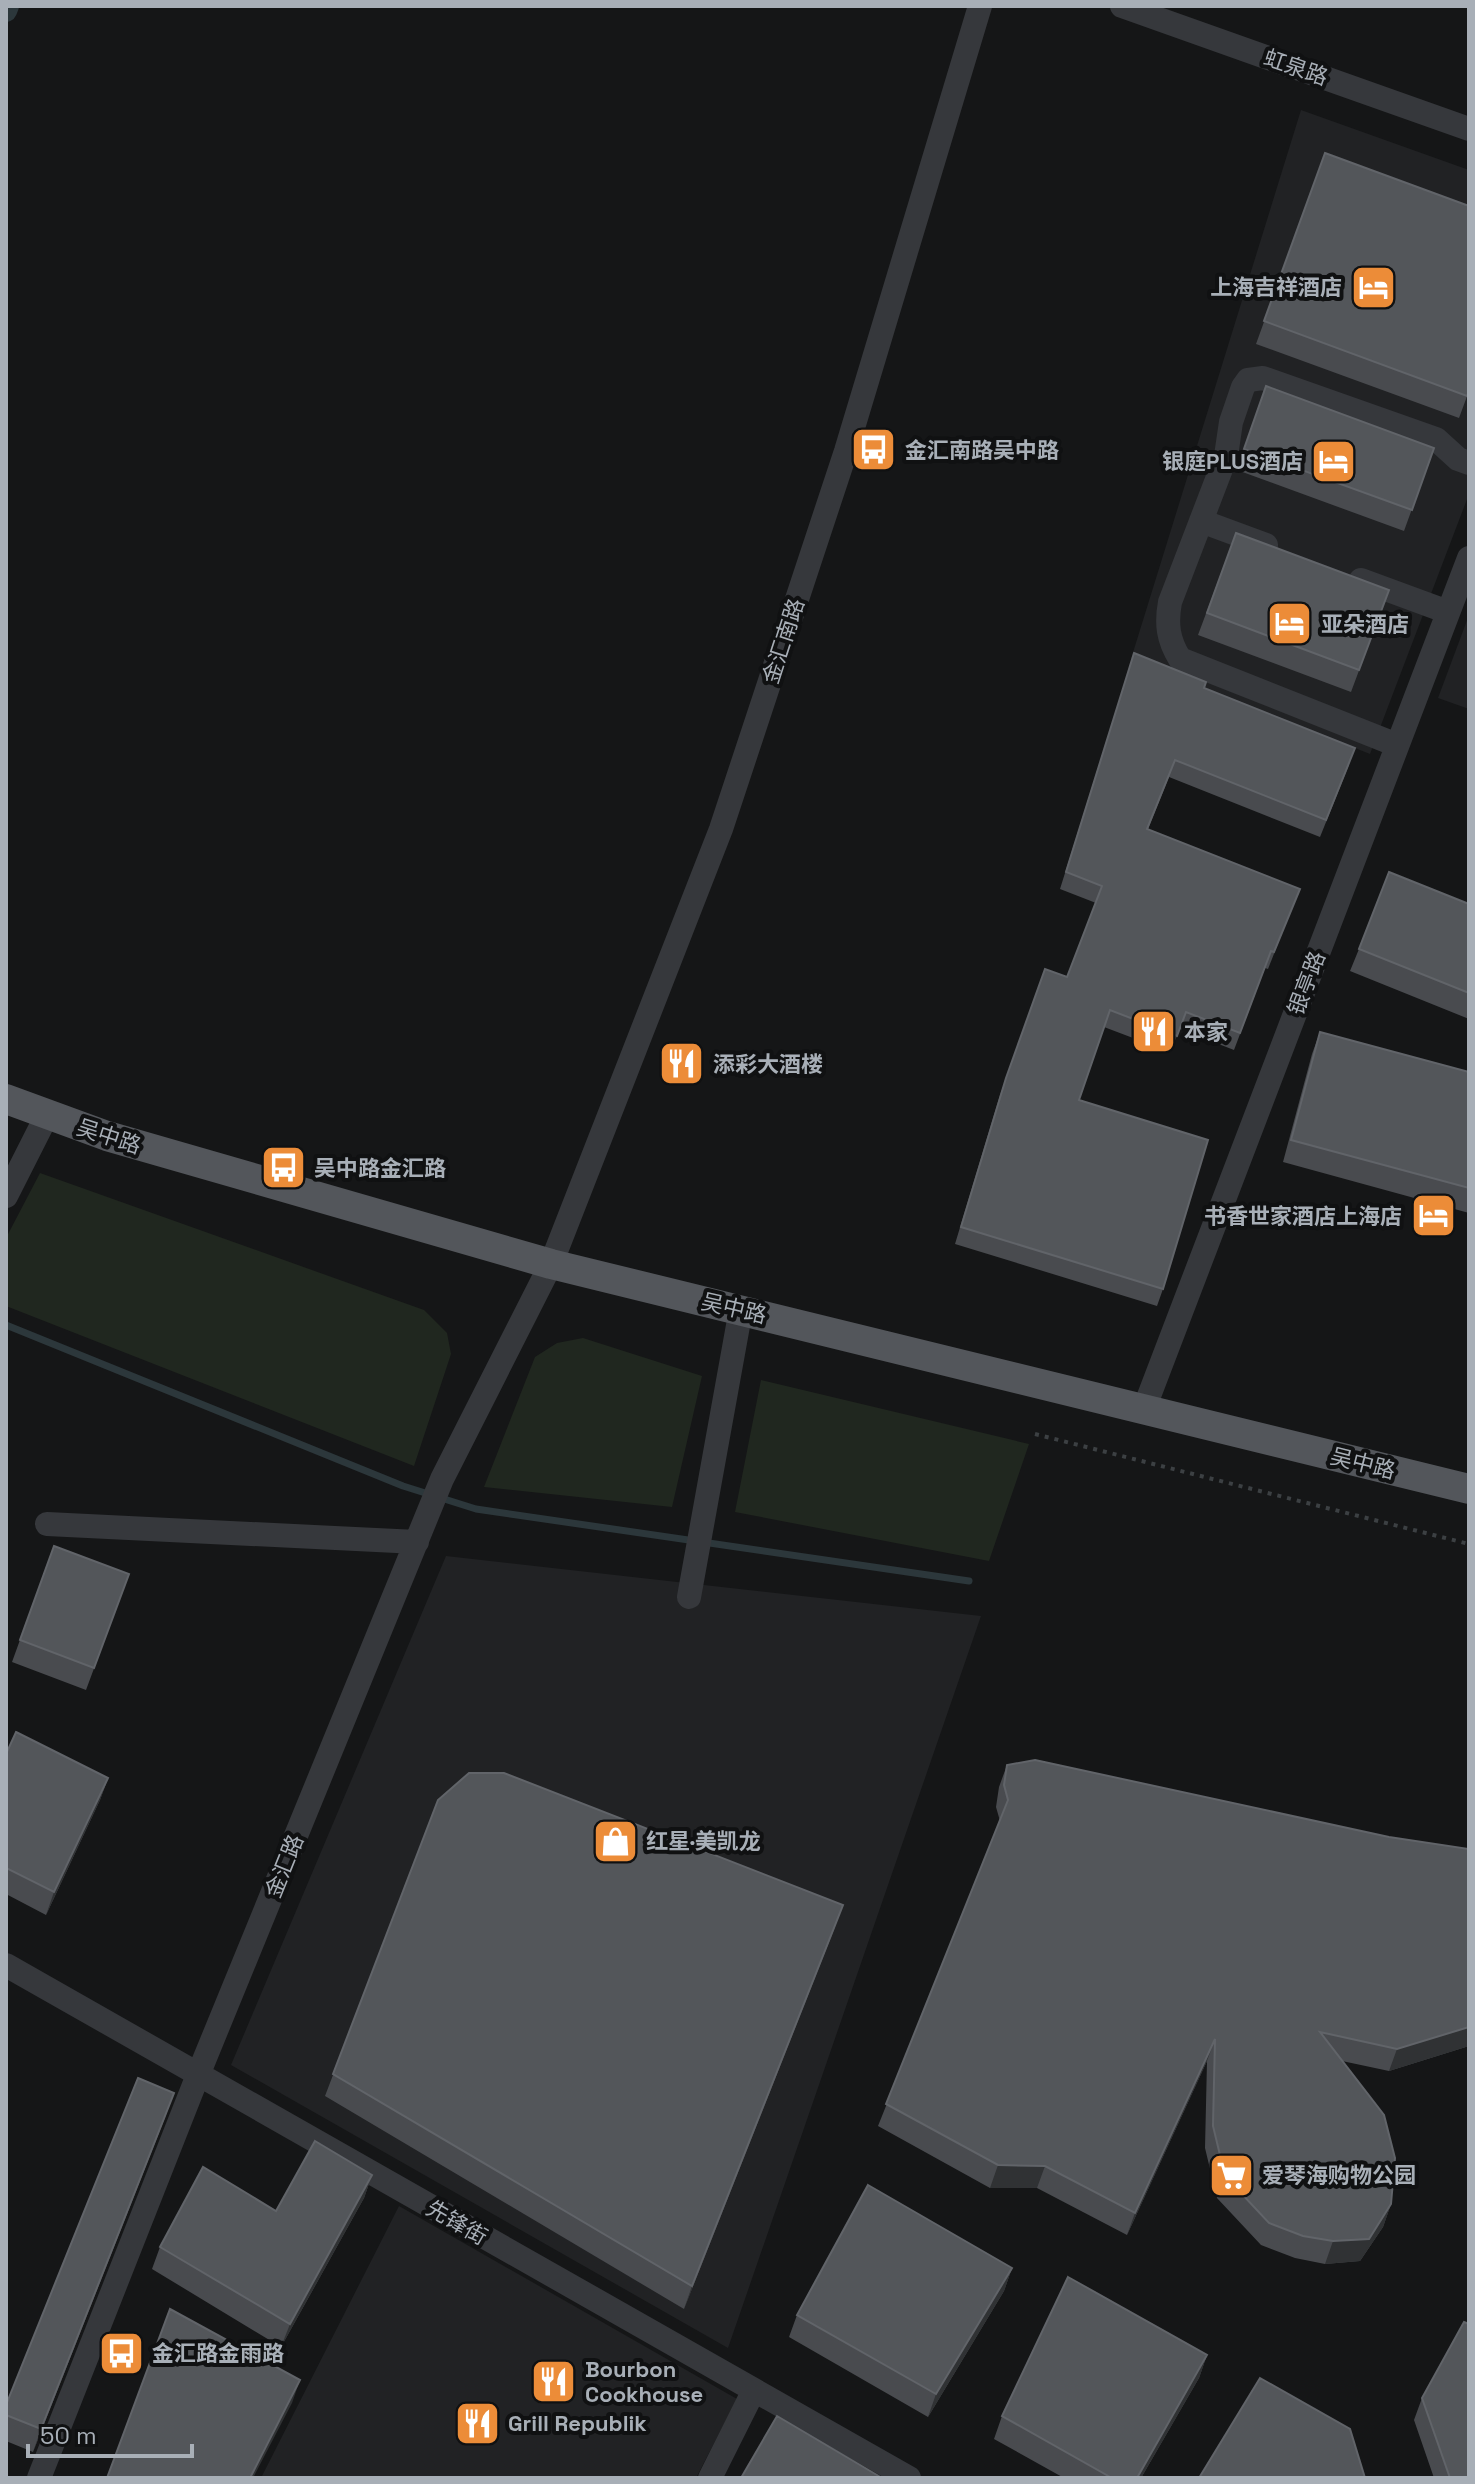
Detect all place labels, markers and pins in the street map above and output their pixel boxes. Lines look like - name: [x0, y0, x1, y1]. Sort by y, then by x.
- hotel icon: 上海吉祥酒店: [1349, 263, 1397, 311]
- place label: 上海吉祥酒店: [1210, 273, 1342, 301]
- bus stop icon: 金汇南路吴中路: [850, 426, 898, 474]
- place label: 金汇南路吴中路: [905, 436, 1059, 464]
- hotel icon: 银庭PLUS酒店: [1310, 437, 1358, 485]
- place label: 银庭PLUS酒店: [1162, 447, 1303, 475]
- hotel icon: 亚朵酒店: [1266, 600, 1314, 648]
- place label: 亚朵酒店: [1321, 610, 1409, 638]
- restaurant icon: 本家: [1129, 1008, 1177, 1056]
- place label: 本家: [1184, 1018, 1228, 1046]
- restaurant icon: 添彩大酒楼: [658, 1040, 706, 1088]
- place label: 添彩大酒楼: [713, 1050, 823, 1078]
- bus stop icon: 吴中路金汇路: [259, 1144, 307, 1192]
- place label: 吴中路金汇路: [314, 1154, 446, 1182]
- hotel icon: 书香世家酒店上海店: [1409, 1192, 1457, 1240]
- place label: 书香世家酒店上海店: [1204, 1202, 1402, 1230]
- shop icon: 红星·美凯龙: [591, 1817, 639, 1865]
- place label: 红星·美凯龙: [646, 1827, 761, 1855]
- supermarket icon: 爱琴海购物公园: [1207, 2151, 1255, 2199]
- place label: 爱琴海购物公园: [1262, 2161, 1416, 2189]
- bus stop icon: 金汇路金雨路: [97, 2329, 145, 2377]
- place label: 金汇路金雨路: [152, 2339, 284, 2367]
- place label: Bourbon Cookhouse: [585, 2355, 703, 2408]
- restaurant icon: Bourbon Cookhouse: [530, 2358, 578, 2406]
- restaurant icon: Grill Republik: [453, 2399, 501, 2447]
- place label: Grill Republik: [508, 2409, 647, 2437]

